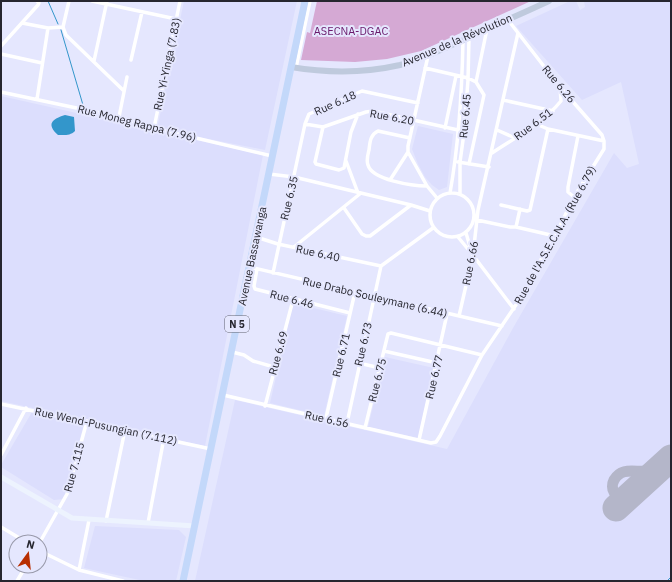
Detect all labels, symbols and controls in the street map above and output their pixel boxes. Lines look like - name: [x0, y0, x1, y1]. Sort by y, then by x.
- street label: Avenue de la Révolution: [400, 10, 514, 70]
- street label: Rue Yi-Yinga (7.83): [150, 16, 184, 112]
- park label: ASECNA-DGAC: [314, 24, 388, 38]
- street label: Rue 6.26: [539, 62, 579, 106]
- street label: Rue 6.18: [312, 88, 358, 118]
- street label: Rue 6.45: [456, 93, 474, 139]
- street label: Rue Moneg Rappa (7.96): [76, 101, 198, 145]
- street label: Rue 6.51: [511, 105, 555, 143]
- street label: Rue 6.20: [369, 106, 415, 128]
- street label: Rue de l'A.S.E.C.N.A. (Rue 6.79): [511, 163, 599, 307]
- street label: Rue 6.35: [277, 175, 301, 221]
- street label: Avenue Bassawanga: [235, 205, 269, 307]
- street label: Rue 6.66: [459, 240, 481, 286]
- street label: Rue 6.40: [295, 242, 341, 264]
- street label: Rue Drabo Souleymane (6.44): [301, 274, 449, 320]
- street label: Rue 6.46: [269, 287, 315, 311]
- road number: N 5: [225, 316, 249, 332]
- street label: Rue 6.73: [351, 321, 375, 367]
- street label: Rue 6.69: [265, 330, 291, 376]
- street label: Rue 6.71: [329, 331, 353, 378]
- street label: Rue 6.77: [422, 354, 446, 400]
- street label: Rue 6.75: [365, 357, 389, 403]
- street label: Rue Wend-Pusungian (7.112): [33, 404, 179, 448]
- street label: Rue 6.56: [304, 408, 350, 430]
- street label: Rue 7.115: [61, 440, 87, 494]
- north arrow: [8, 534, 48, 574]
- text: N: [25, 537, 36, 552]

